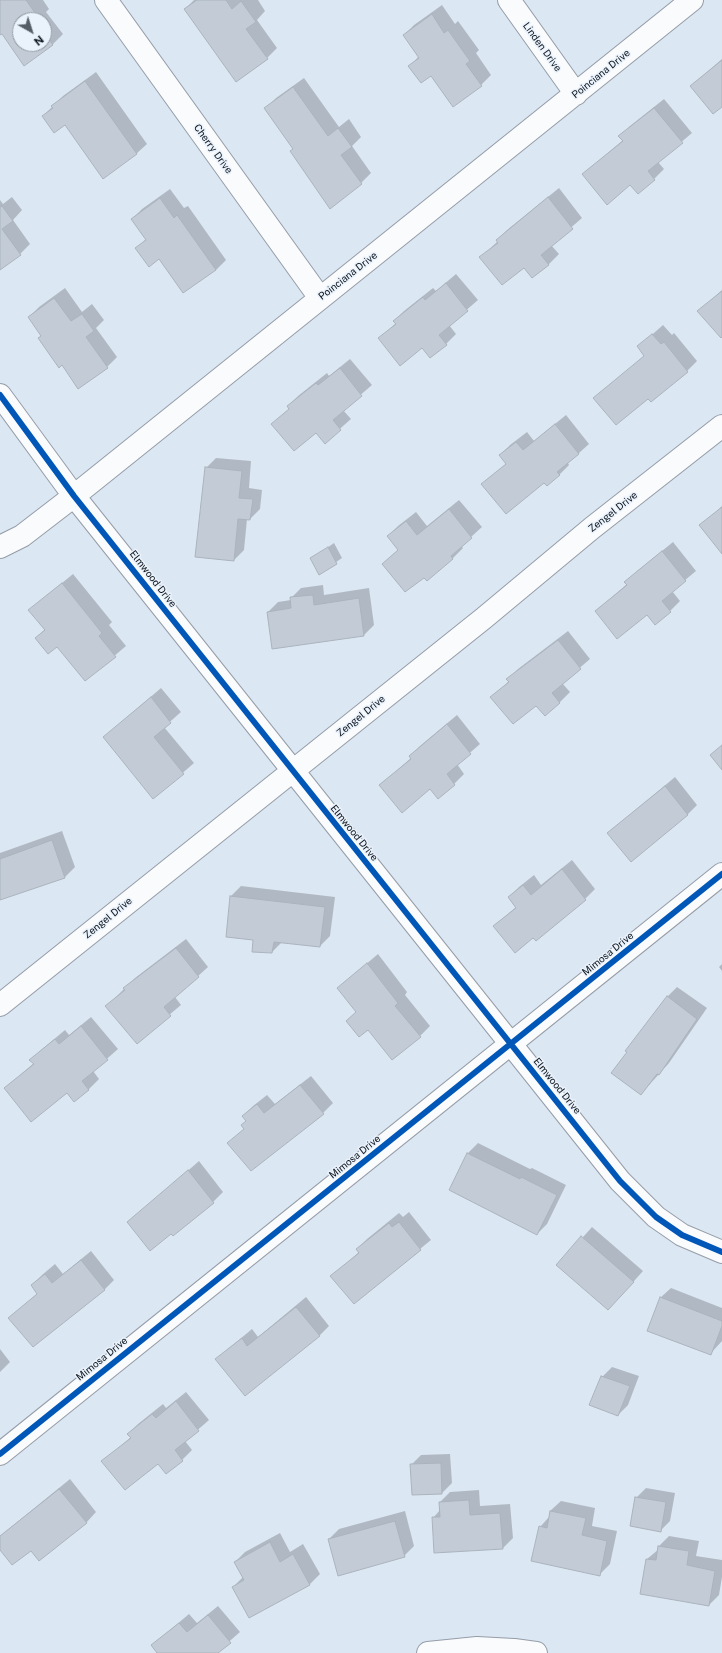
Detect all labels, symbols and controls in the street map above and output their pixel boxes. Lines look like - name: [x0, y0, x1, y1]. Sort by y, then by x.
- north arrow: [12, 12, 52, 52]
- street label: Linden Drive: [520, 20, 564, 74]
- text: N: [32, 33, 46, 48]
- street label: Poinciana Drive: [570, 47, 632, 101]
- street label: Cherry Drive: [191, 122, 235, 176]
- street label: Poinciana Drive: [316, 249, 380, 303]
- street label: Zengel Drive: [586, 489, 640, 535]
- street label: Elmwood Drive: [127, 548, 179, 610]
- street label: Zengel Drive: [334, 693, 388, 739]
- street label: Elmwood Drive: [328, 802, 380, 864]
- street label: Zengel Drive: [81, 895, 135, 941]
- street label: Mimosa Drive: [580, 930, 636, 978]
- street label: Elmwood Drive: [531, 1055, 583, 1117]
- street label: Mimosa Drive: [327, 1133, 383, 1181]
- street label: Mimosa Drive: [74, 1335, 130, 1383]

